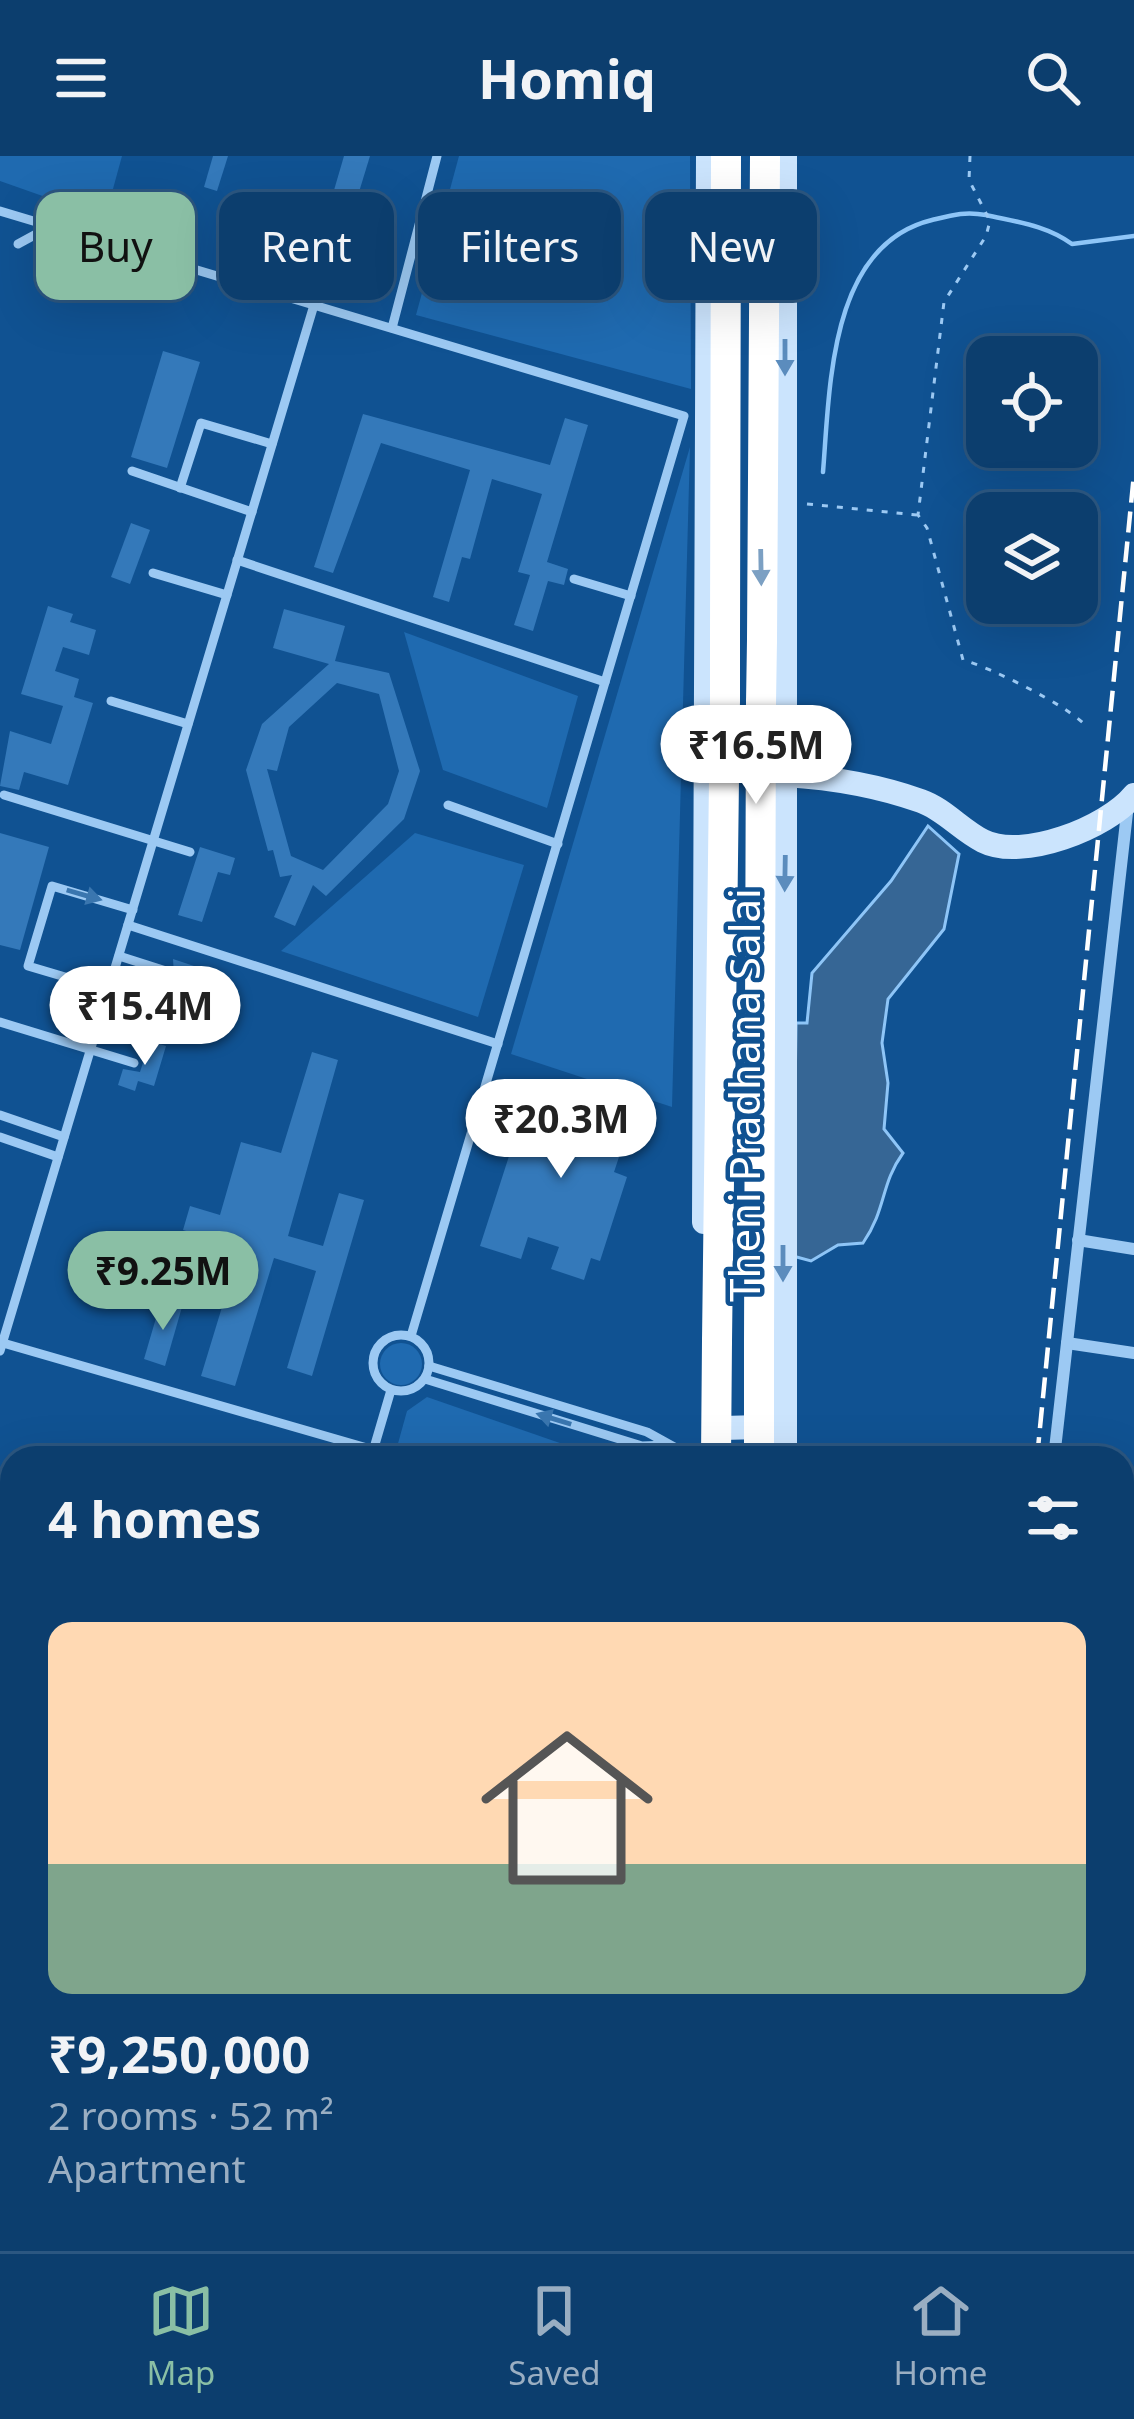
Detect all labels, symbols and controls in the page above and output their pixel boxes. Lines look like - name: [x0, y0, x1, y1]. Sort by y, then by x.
- text: Homiq: [478, 41, 656, 115]
- icon: menu: [48, 45, 114, 111]
- icon: search: [1020, 45, 1086, 111]
- chip: Buy: [36, 192, 195, 300]
- chip: Rent: [219, 192, 394, 300]
- chip: Filters: [418, 192, 621, 300]
- chip: New: [645, 192, 817, 300]
- map controls: [966, 336, 1098, 624]
- button: locate: [966, 336, 1098, 468]
- one-way arrow: [775, 339, 795, 377]
- button: layers: [966, 492, 1098, 624]
- one-way arrow: [751, 549, 771, 587]
- pin: ₹16.5M: [658, 705, 854, 807]
- text: ₹16.5M: [688, 717, 824, 770]
- one-way arrow: [776, 855, 795, 893]
- one-way arrow: [66, 887, 103, 906]
- street label: Theni Pradhana Salai: [715, 888, 772, 1302]
- pin: ₹15.4M: [47, 966, 243, 1068]
- text: ₹15.4M: [77, 978, 213, 1031]
- pin: ₹20.3M: [463, 1079, 659, 1181]
- text: ₹20.3M: [493, 1091, 629, 1144]
- pin: ₹9.25M: [65, 1231, 261, 1333]
- text: ₹9.25M: [95, 1243, 231, 1296]
- one-way arrow: [773, 1245, 793, 1283]
- one-way arrow: [535, 1408, 572, 1427]
- text: 4 homes: [48, 1483, 261, 1553]
- icon: filters: [1020, 1485, 1086, 1551]
- icon: home: [459, 1700, 675, 1916]
- text: ₹9,250,000: [48, 2018, 310, 2088]
- text: 2 rooms · 52 m²: [48, 2088, 334, 2141]
- text: Apartment: [48, 2141, 246, 2194]
- tab: Map: [147, 2278, 215, 2395]
- tab: Saved: [508, 2278, 601, 2395]
- tab: Home: [894, 2278, 987, 2395]

